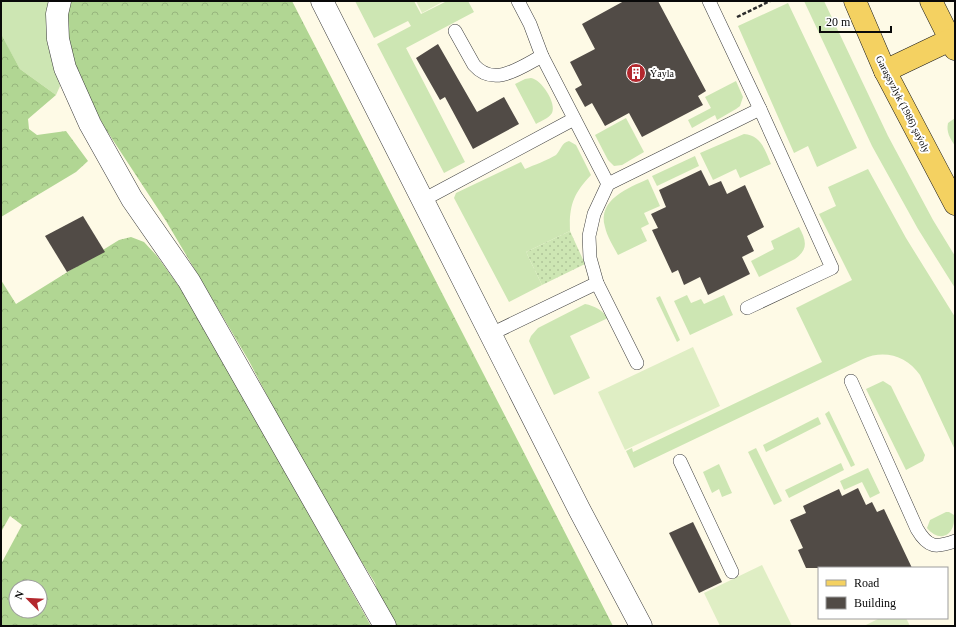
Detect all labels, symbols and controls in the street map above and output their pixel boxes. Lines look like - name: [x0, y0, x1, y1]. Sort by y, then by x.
- scale bar: [820, 8, 891, 34]
- text: 20 m: [826, 15, 851, 29]
- street label: Garaşsyzlyk (1986) şaýoly: [873, 54, 932, 155]
- building icon: Ýayla: [625, 62, 647, 84]
- place label: Ýayla: [650, 68, 674, 79]
- legend: [818, 567, 948, 619]
- text: Road: [854, 576, 879, 590]
- north arrow: [8, 579, 48, 619]
- text: N: [12, 589, 26, 601]
- text: Building: [854, 596, 896, 610]

